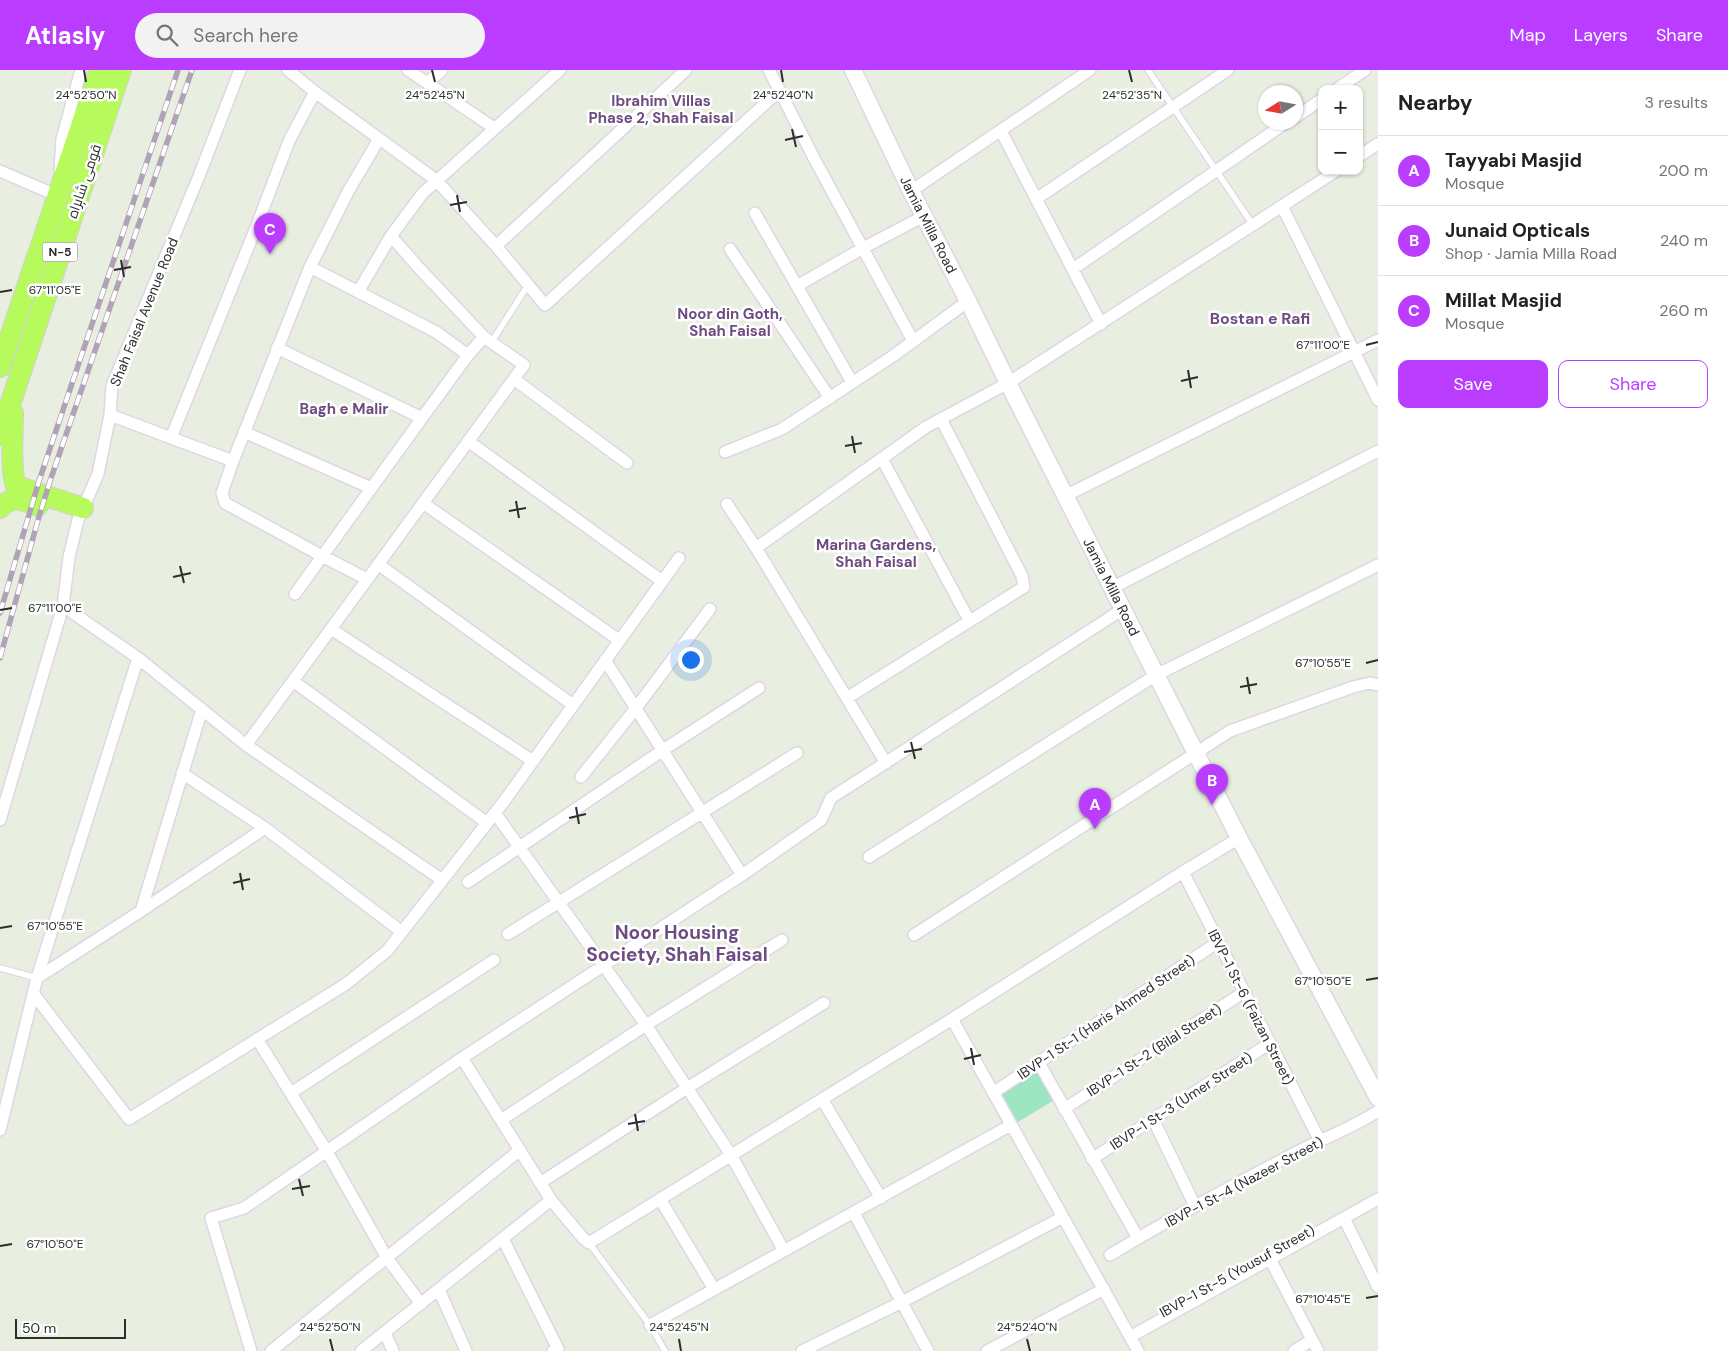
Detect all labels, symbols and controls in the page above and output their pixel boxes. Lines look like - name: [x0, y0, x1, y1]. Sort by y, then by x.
- search box: [135, 13, 485, 58]
- text: Atlasly: [25, 20, 105, 51]
- icon: search: [153, 21, 181, 49]
- text: Search here: [193, 23, 298, 48]
- text: Map: [1510, 23, 1546, 47]
- text: Layers: [1574, 23, 1628, 47]
- text: Share: [1656, 23, 1703, 47]
- north arrow: [1258, 85, 1303, 130]
- map controls: [1318, 85, 1363, 175]
- button: +: [1318, 85, 1363, 130]
- text: 24°52'50"N: [56, 87, 117, 103]
- text: 24°52'45"N: [405, 87, 465, 103]
- text: 24°52'40"N: [753, 87, 813, 103]
- text: 24°52'35"N: [1102, 87, 1162, 103]
- text: Nearby: [1398, 89, 1472, 117]
- district label: Ibrahim Villas Phase 2, Shah Faisal: [589, 91, 733, 128]
- text: 3 results: [1645, 92, 1708, 113]
- button: −: [1318, 130, 1363, 175]
- street label: قومی شاہراہ: [63, 142, 105, 220]
- text: Tayyabi Masjid: [1445, 148, 1582, 173]
- text: A: [1408, 160, 1420, 181]
- text: 200 m: [1659, 160, 1708, 181]
- street label: Jamia Milla Road: [896, 173, 961, 276]
- text: Mosque: [1445, 173, 1504, 194]
- pin: C: [254, 213, 286, 254]
- text: Junaid Opticals: [1445, 218, 1590, 243]
- text: B: [1409, 230, 1419, 251]
- text: 240 m: [1660, 230, 1708, 251]
- street label: Shah Faisal Avenue Road: [106, 235, 182, 389]
- road number: N-5: [42, 242, 78, 262]
- text: Shop · Jamia Milla Road: [1445, 243, 1617, 264]
- text: 67°11'05"E: [29, 282, 82, 298]
- text: Millat Masjid: [1445, 288, 1562, 313]
- text: C: [1408, 300, 1420, 321]
- text: 260 m: [1659, 300, 1708, 321]
- district label: Noor din Goth, Shah Faisal: [677, 304, 783, 341]
- district label: Bostan e Rafi: [1210, 308, 1310, 329]
- text: Mosque: [1445, 313, 1504, 334]
- text: 67°11'00"E: [1296, 337, 1350, 353]
- button: Save: [1398, 360, 1548, 408]
- button: Share: [1558, 360, 1708, 408]
- district label: Bagh e Malir: [300, 399, 388, 419]
- district label: Marina Gardens, Shah Faisal: [816, 535, 936, 572]
- street label: Jamia Milla Road: [1079, 535, 1144, 639]
- text: 67°11'00"E: [28, 600, 82, 616]
- your location: [678, 647, 704, 673]
- text: 67°10'55"E: [1295, 655, 1351, 671]
- pin: B: [1196, 764, 1228, 805]
- pin: A: [1079, 788, 1111, 829]
- text: 67°10'55"E: [27, 918, 83, 934]
- district label: Noor Housing Society, Shah Faisal: [586, 920, 768, 967]
- street label: IBVP-1 St-6 (Faizan Street): [1204, 926, 1298, 1088]
- street label: IBVP-1 St-1 (Haris Ahmed Street): [1014, 951, 1198, 1083]
- text: 67°10'50"E: [1294, 973, 1352, 989]
- street label: IBVP-1 St-2 (Bilal Street): [1083, 1000, 1225, 1100]
- street label: IBVP-1 St-3 (Umer Street): [1106, 1048, 1256, 1154]
- street label: IBVP-1 St-4 (Nazeer Street): [1162, 1133, 1326, 1231]
- street label: IBVP-1 St-5 (Yousuf Street): [1156, 1221, 1318, 1321]
- text: 67°10'50"E: [26, 1236, 84, 1252]
- text: 67°10'45"E: [1295, 1291, 1351, 1307]
- scale bar: [15, 1316, 126, 1339]
- text: 50 m: [22, 1319, 56, 1337]
- text: 24°52'50"N: [300, 1319, 361, 1335]
- text: 24°52'45"N: [649, 1319, 709, 1335]
- text: 24°52'40"N: [997, 1319, 1057, 1335]

